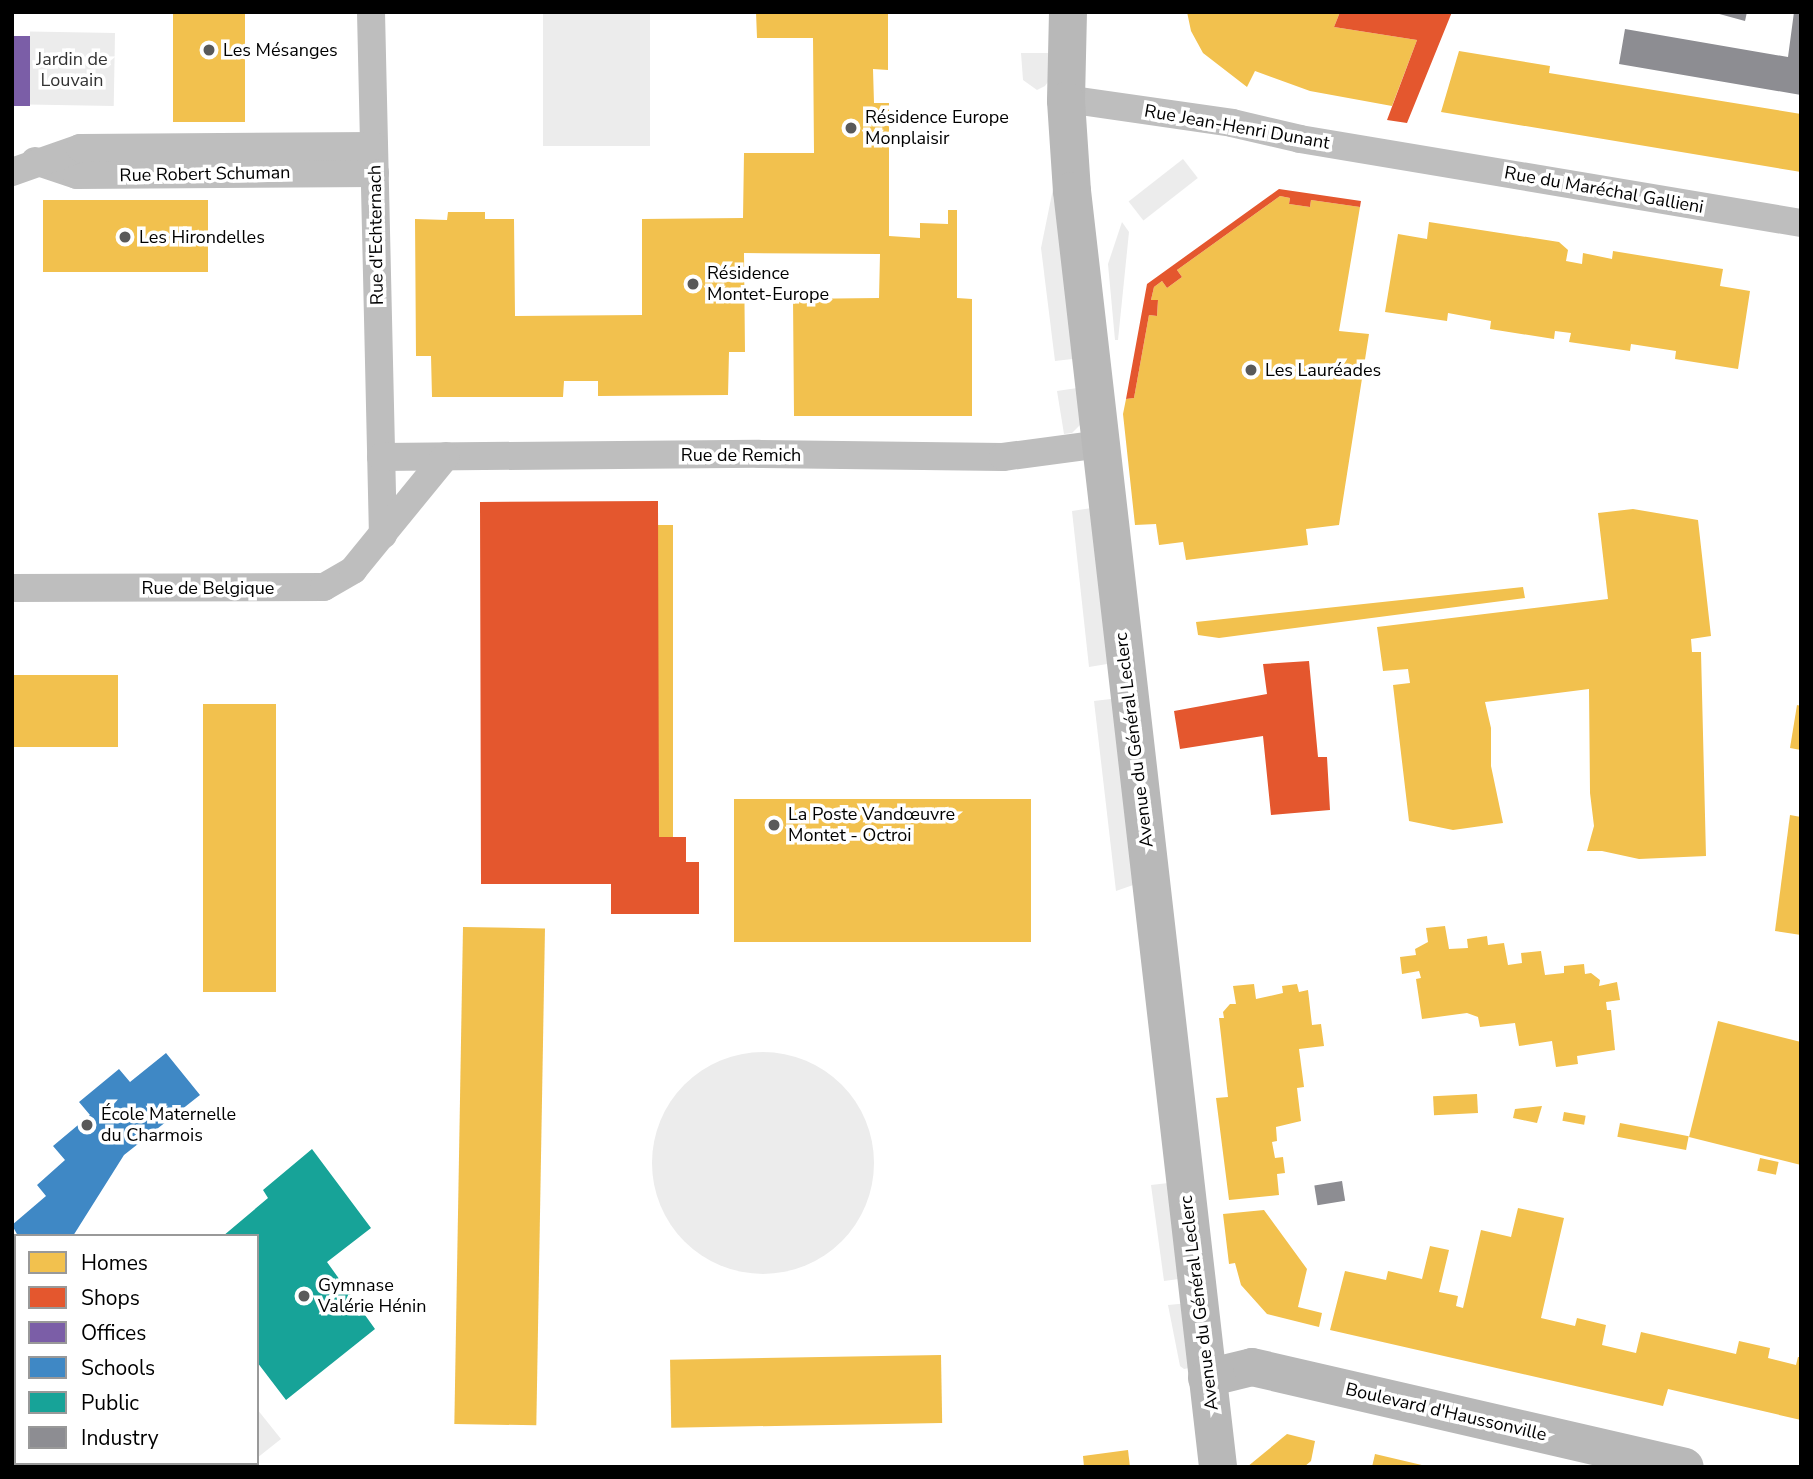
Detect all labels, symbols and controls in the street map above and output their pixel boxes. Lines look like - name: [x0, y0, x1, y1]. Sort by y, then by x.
- place label: Les Mésanges: [223, 39, 338, 61]
- marker: Les Mésanges: [201, 42, 217, 58]
- park label: Jardin de Louvain: [36, 49, 108, 92]
- street label: Rue Jean-Henri Dunant: [1143, 100, 1331, 154]
- place label: Résidence Europe Monplaisir: [865, 107, 1009, 150]
- marker: Résidence Europe Monplaisir: [843, 120, 859, 136]
- street label: Rue Robert Schuman: [119, 162, 291, 186]
- street label: Rue du Maréchal Gallieni: [1503, 162, 1705, 218]
- street label: Rue d'Echternach: [364, 165, 388, 305]
- place label: Les Hirondelles: [139, 226, 265, 248]
- marker: Les Hirondelles: [117, 229, 133, 245]
- place label: Résidence Montet-Europe: [707, 263, 829, 306]
- marker: Résidence Montet-Europe: [685, 276, 701, 292]
- place label: Les Lauréades: [1265, 359, 1381, 381]
- marker: Les Lauréades: [1243, 362, 1259, 378]
- street label: Rue de Remich: [681, 444, 801, 466]
- street label: Rue de Belgique: [142, 577, 274, 599]
- street label: Avenue du Général Leclerc: [1110, 631, 1158, 849]
- place label: La Poste Vandœuvre Montet - Octroi: [788, 804, 955, 846]
- marker: La Poste Vandœuvre Montet - Octroi: [766, 817, 782, 833]
- place label: École Maternelle du Charmois: [101, 1104, 236, 1146]
- marker: École Maternelle du Charmois: [79, 1117, 95, 1133]
- street label: Avenue du Général Leclerc: [1175, 1194, 1223, 1412]
- legend: [14, 1234, 259, 1465]
- text: Homes: [81, 1249, 148, 1277]
- place label: Gymnase Valérie Hénin: [318, 1275, 426, 1318]
- text: Shops: [81, 1284, 140, 1312]
- marker: Gymnase Valérie Hénin: [296, 1288, 312, 1304]
- text: Offices: [81, 1319, 146, 1347]
- text: Schools: [81, 1354, 155, 1382]
- street label: Boulevard d'Haussonville: [1343, 1378, 1549, 1446]
- text: Public: [81, 1389, 139, 1417]
- text: Industry: [81, 1424, 159, 1452]

